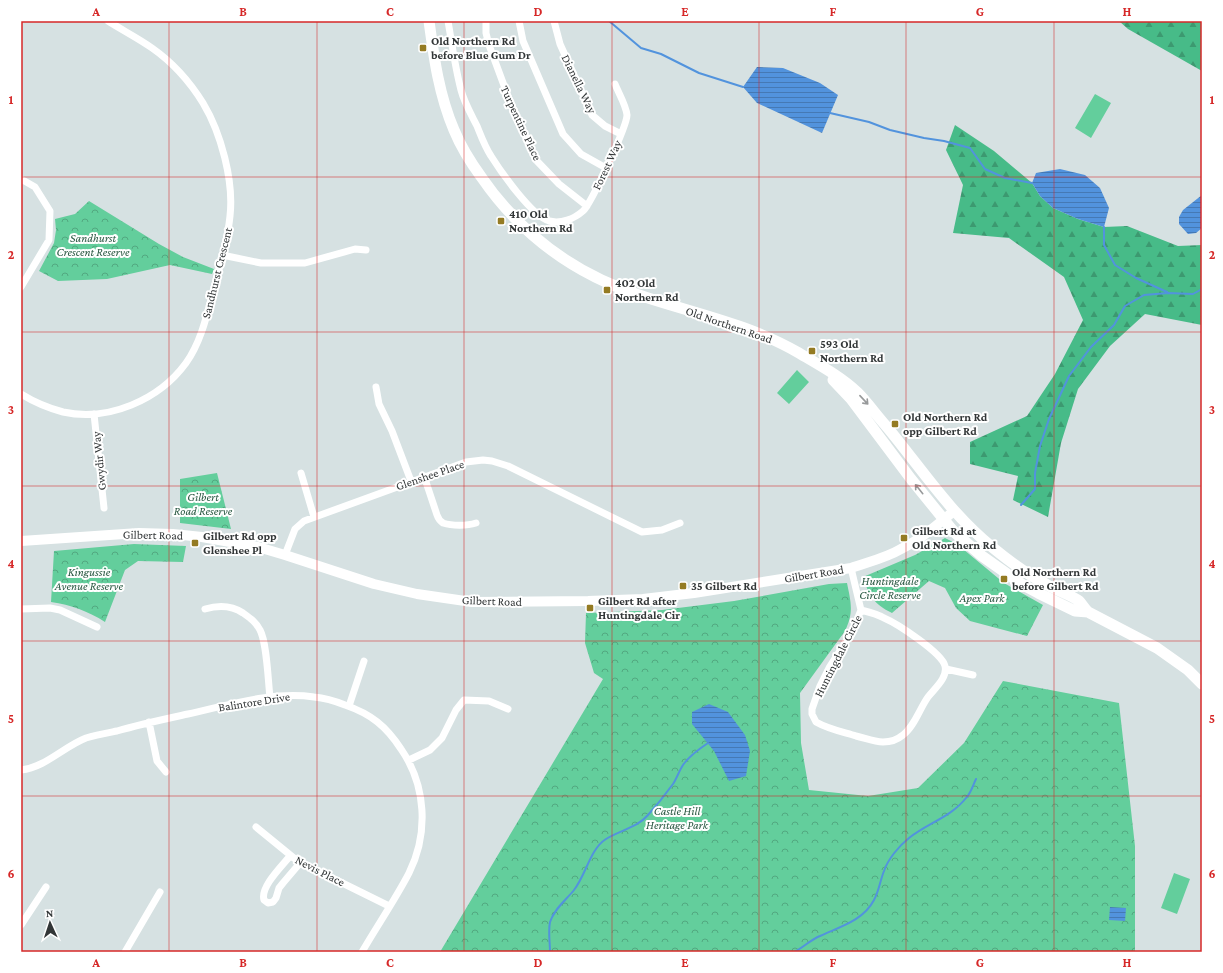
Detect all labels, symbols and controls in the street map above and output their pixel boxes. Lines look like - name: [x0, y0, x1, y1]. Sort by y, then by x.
- text: A: [91, 4, 100, 19]
- text: B: [239, 4, 247, 19]
- text: C: [386, 4, 394, 19]
- text: D: [534, 4, 543, 19]
- text: E: [681, 4, 689, 19]
- text: F: [830, 4, 837, 19]
- text: G: [976, 4, 984, 19]
- text: H: [1123, 4, 1132, 19]
- place label: Old Northern Rd before Blue Gum Dr: [430, 34, 531, 62]
- marker: Old Northern Rd before Blue Gum Dr: [418, 43, 428, 53]
- street label: Dianella Way: [559, 52, 600, 116]
- street label: Turpentine Place: [498, 83, 544, 163]
- text: 1: [9, 92, 14, 107]
- text: 1: [1210, 92, 1215, 107]
- street label: Forest Way: [589, 137, 625, 192]
- place label: 410 Old Northern Rd: [509, 207, 573, 235]
- marker: 410 Old Northern Rd: [496, 216, 506, 226]
- street label: Sandhurst Crescent: [199, 225, 235, 320]
- park label: Sandhurst Crescent Reserve: [56, 231, 130, 259]
- text: 2: [8, 247, 15, 262]
- text: 2: [1209, 247, 1216, 262]
- place label: 402 Old Northern Rd: [615, 276, 679, 304]
- marker: 402 Old Northern Rd: [602, 285, 612, 295]
- street label: Old Northern Road: [684, 304, 775, 347]
- place label: 593 Old Northern Rd: [820, 337, 884, 365]
- marker: 593 Old Northern Rd: [807, 346, 817, 356]
- one-way arrow: [859, 394, 868, 405]
- text: 3: [8, 402, 14, 417]
- text: 3: [1209, 402, 1215, 417]
- place label: Old Northern Rd opp Gilbert Rd: [903, 410, 988, 438]
- marker: Old Northern Rd opp Gilbert Rd: [890, 419, 900, 429]
- street label: Gwydir Way: [89, 430, 109, 491]
- street label: Glenshee Place: [394, 457, 466, 493]
- one-way arrow: [915, 484, 924, 495]
- park label: Gilbert Road Reserve: [174, 490, 233, 518]
- place label: Gilbert Rd at Old Northern Rd: [912, 524, 997, 552]
- street label: Gilbert Road: [123, 527, 184, 543]
- place label: Gilbert Rd opp Glenshee Pl: [203, 529, 277, 557]
- marker: Gilbert Rd at Old Northern Rd: [899, 533, 909, 543]
- marker: Gilbert Rd opp Glenshee Pl: [190, 538, 200, 548]
- text: 4: [7, 556, 15, 571]
- text: 4: [1208, 556, 1216, 571]
- street label: Gilbert Road: [783, 562, 845, 586]
- park label: Kingussie Avenue Reserve: [54, 565, 124, 593]
- place label: Old Northern Rd before Gilbert Rd: [1011, 565, 1099, 593]
- park label: Huntingdale Circle Reserve: [859, 574, 921, 602]
- marker: Old Northern Rd before Gilbert Rd: [999, 574, 1009, 584]
- place label: 35 Gilbert Rd: [691, 579, 757, 593]
- marker: 35 Gilbert Rd: [678, 581, 688, 591]
- park label: Apex Park: [958, 591, 1005, 605]
- street label: Gilbert Road: [462, 593, 523, 609]
- place label: Gilbert Rd after Huntingdale Cir: [598, 594, 680, 622]
- marker: Gilbert Rd after Huntingdale Cir: [585, 603, 595, 613]
- street label: Huntingdale Circle: [811, 613, 865, 699]
- street label: Balintore Drive: [217, 689, 291, 715]
- text: 5: [8, 711, 14, 726]
- text: 5: [1209, 711, 1215, 726]
- park label: Castle Hill Heritage Park: [646, 804, 709, 832]
- street label: Nevis Place: [293, 853, 347, 889]
- text: 6: [7, 866, 15, 881]
- text: 6: [1208, 866, 1216, 881]
- north arrow: [30, 903, 70, 943]
- text: N: [45, 907, 54, 919]
- text: A: [91, 955, 100, 970]
- text: B: [239, 955, 247, 970]
- text: C: [386, 955, 394, 970]
- text: D: [534, 955, 543, 970]
- text: E: [681, 955, 689, 970]
- text: F: [830, 955, 837, 970]
- text: G: [976, 955, 984, 970]
- text: H: [1123, 955, 1132, 970]

